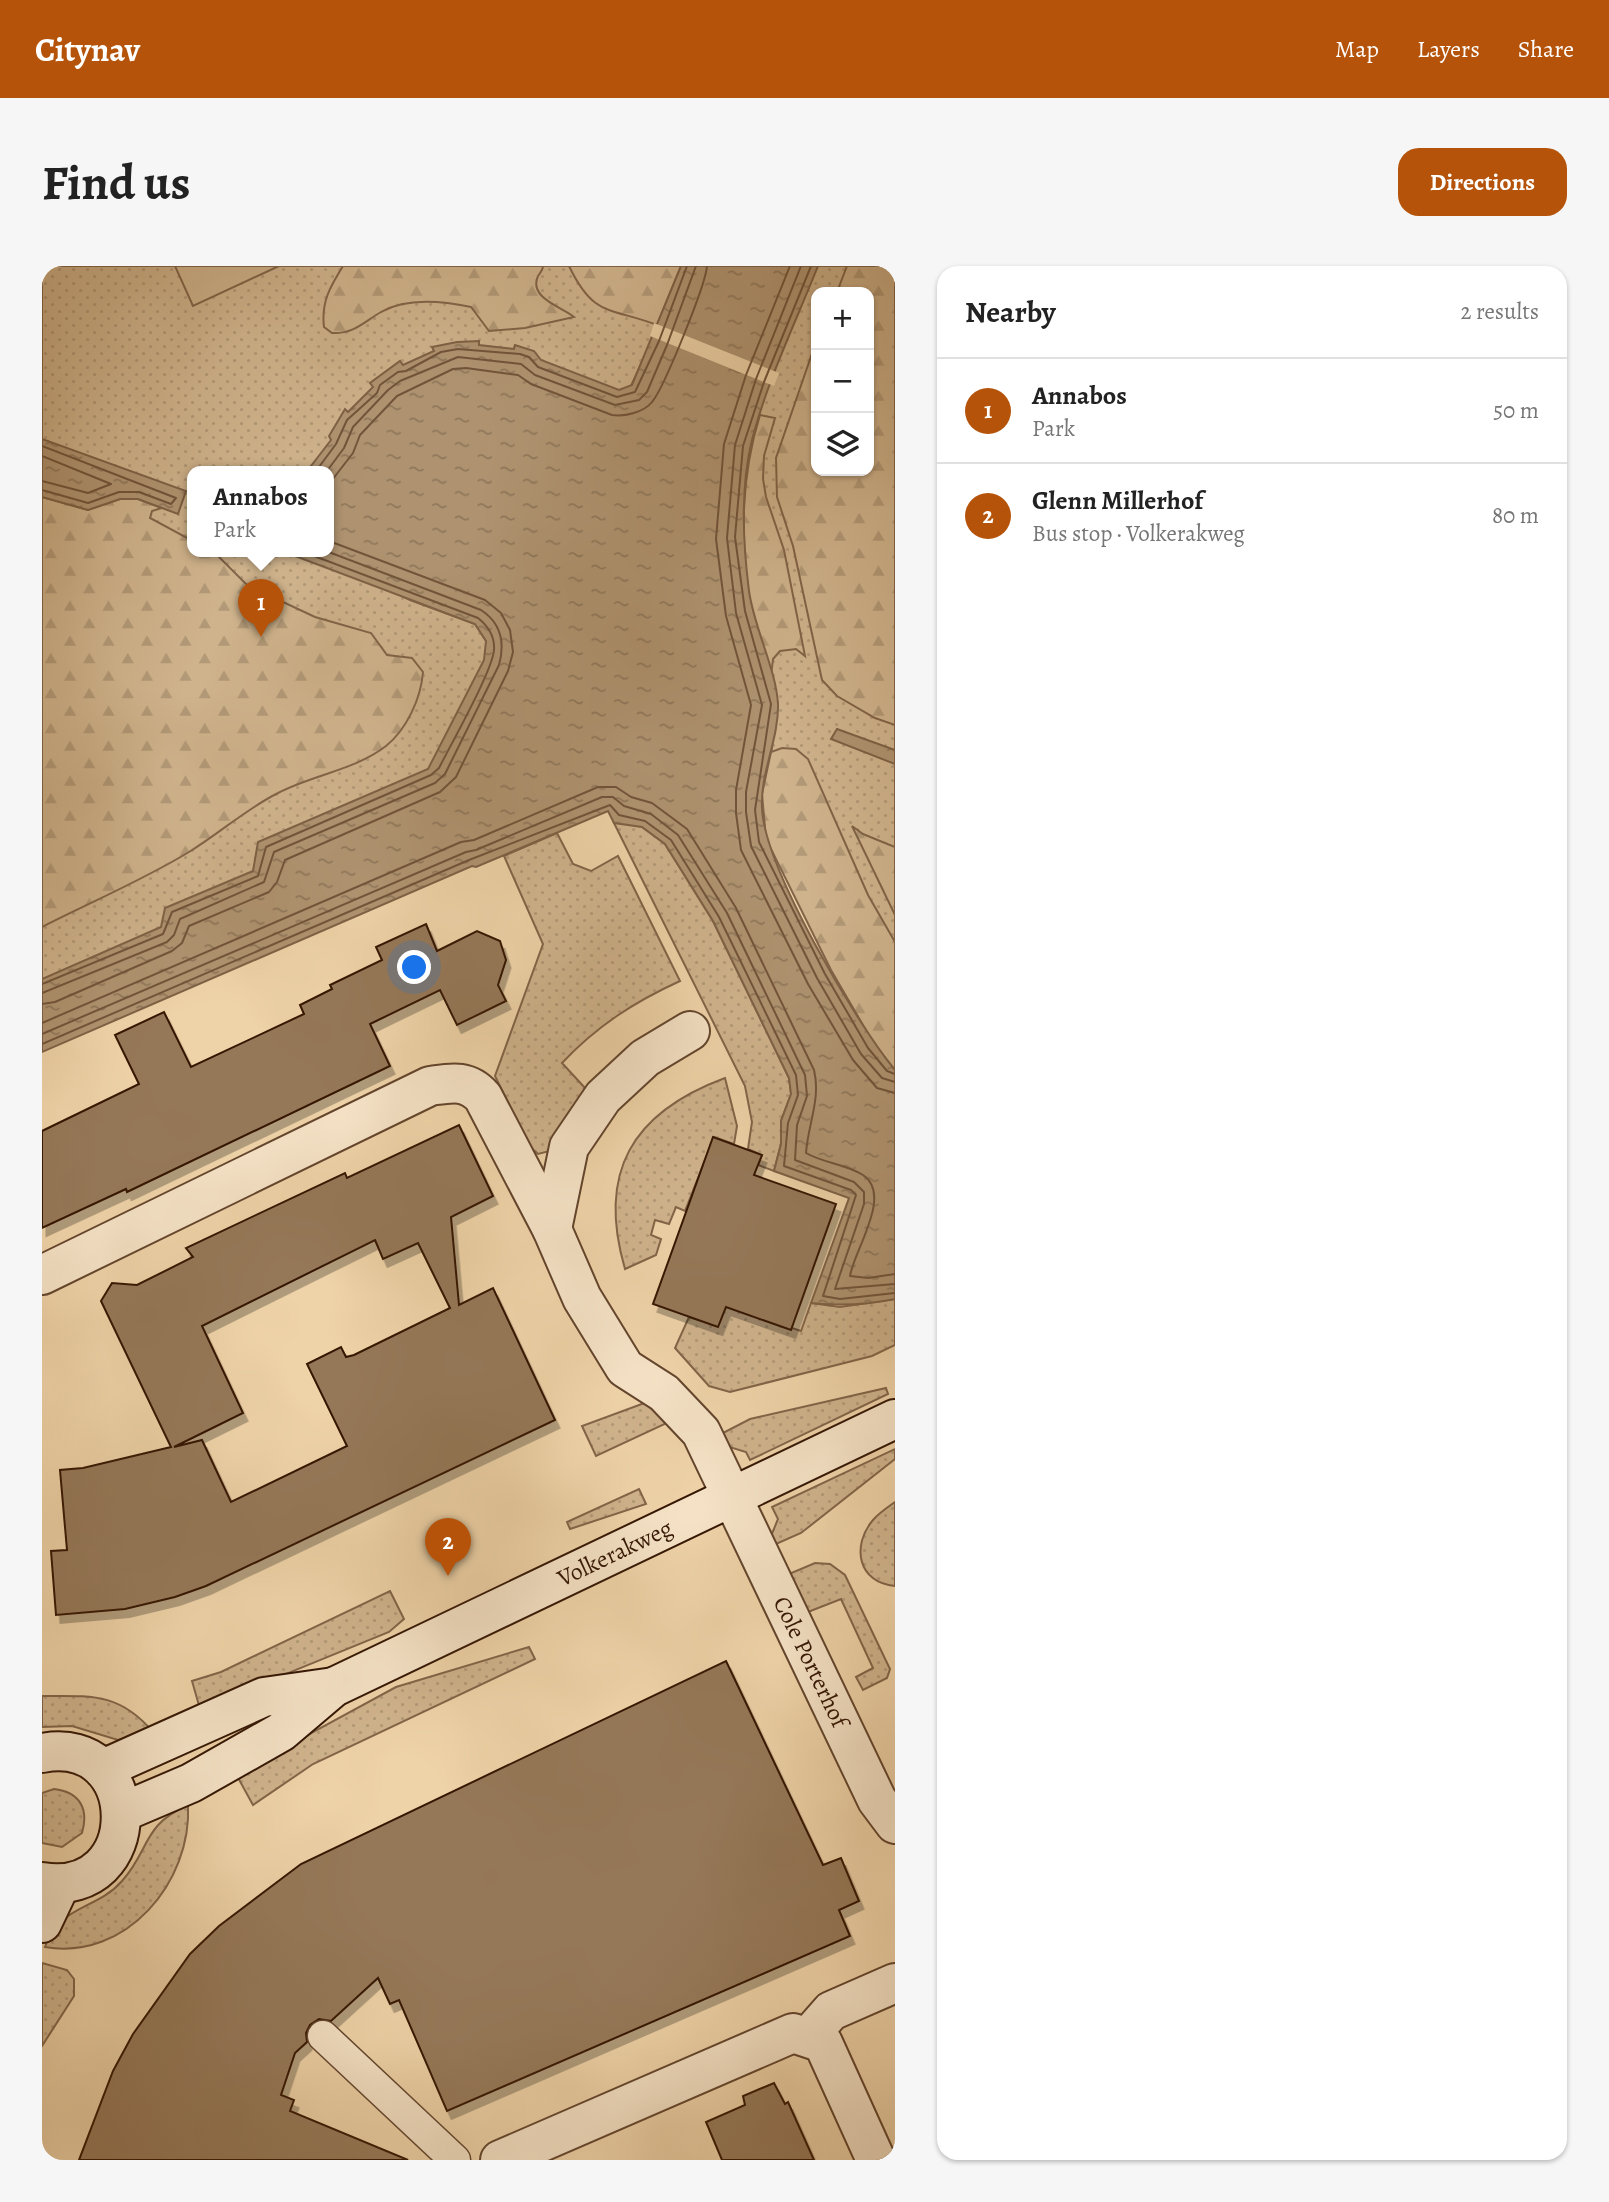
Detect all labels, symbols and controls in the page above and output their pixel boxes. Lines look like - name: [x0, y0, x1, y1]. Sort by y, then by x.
- text: Citynav: [35, 27, 140, 72]
- text: Map: [1335, 33, 1379, 65]
- text: Layers: [1417, 33, 1480, 65]
- text: Share: [1518, 33, 1574, 65]
- button: Directions: [1398, 148, 1567, 216]
- text: Find us: [42, 149, 190, 216]
- map controls: [811, 287, 874, 476]
- button: +: [811, 287, 874, 350]
- text: Nearby: [965, 292, 1056, 332]
- text: 2 results: [1461, 296, 1539, 327]
- button: −: [811, 350, 874, 413]
- text: Annabos: [1032, 378, 1127, 413]
- text: 1: [984, 395, 992, 426]
- text: 50 m: [1493, 395, 1539, 426]
- button: layers: [811, 413, 874, 476]
- text: Park: [1032, 413, 1075, 444]
- popup: [187, 466, 334, 557]
- text: Annabos: [213, 479, 308, 514]
- text: Glenn Millerhof: [1032, 483, 1203, 518]
- text: 2: [982, 500, 994, 531]
- text: 80 m: [1492, 500, 1539, 531]
- text: Park: [213, 514, 256, 545]
- text: Bus stop · Volkerakweg: [1032, 518, 1245, 549]
- pin: 1: [238, 579, 284, 637]
- your location: [397, 950, 431, 984]
- street label: Volkerakweg: [551, 1512, 678, 1595]
- pin: 2: [425, 1518, 471, 1576]
- street label: Cole Porterhof: [766, 1591, 857, 1735]

